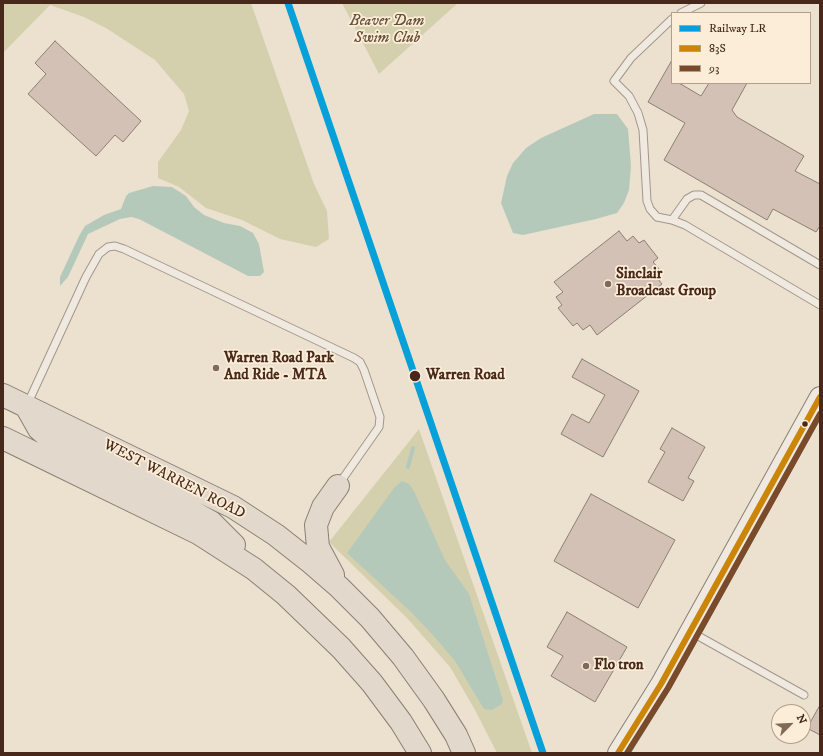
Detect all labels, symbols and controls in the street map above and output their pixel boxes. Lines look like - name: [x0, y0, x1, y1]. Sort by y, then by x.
- legend: [671, 12, 811, 84]
- park label: Beaver Dam Swim Club: [350, 13, 424, 48]
- text: Railway LR: [709, 21, 766, 36]
- text: 83S: [709, 41, 726, 56]
- text: 93: [709, 61, 719, 76]
- place label: Sinclair Broadcast Group: [616, 266, 716, 301]
- marker: Sinclair Broadcast Group: [603, 279, 613, 289]
- place label: Warren Road Park And Ride - MTA: [224, 350, 334, 385]
- marker: Warren Road Park And Ride - MTA: [211, 363, 221, 373]
- place label: Warren Road: [426, 367, 505, 385]
- marker: Warren Road: [408, 369, 422, 383]
- unlabelled marker: [800, 419, 810, 429]
- street label: WEST WARREN ROAD: [100, 436, 248, 524]
- place label: Flo tron: [594, 657, 644, 675]
- marker: Flo tron: [581, 661, 591, 671]
- north arrow: [771, 704, 811, 744]
- text: N: [793, 713, 809, 726]

